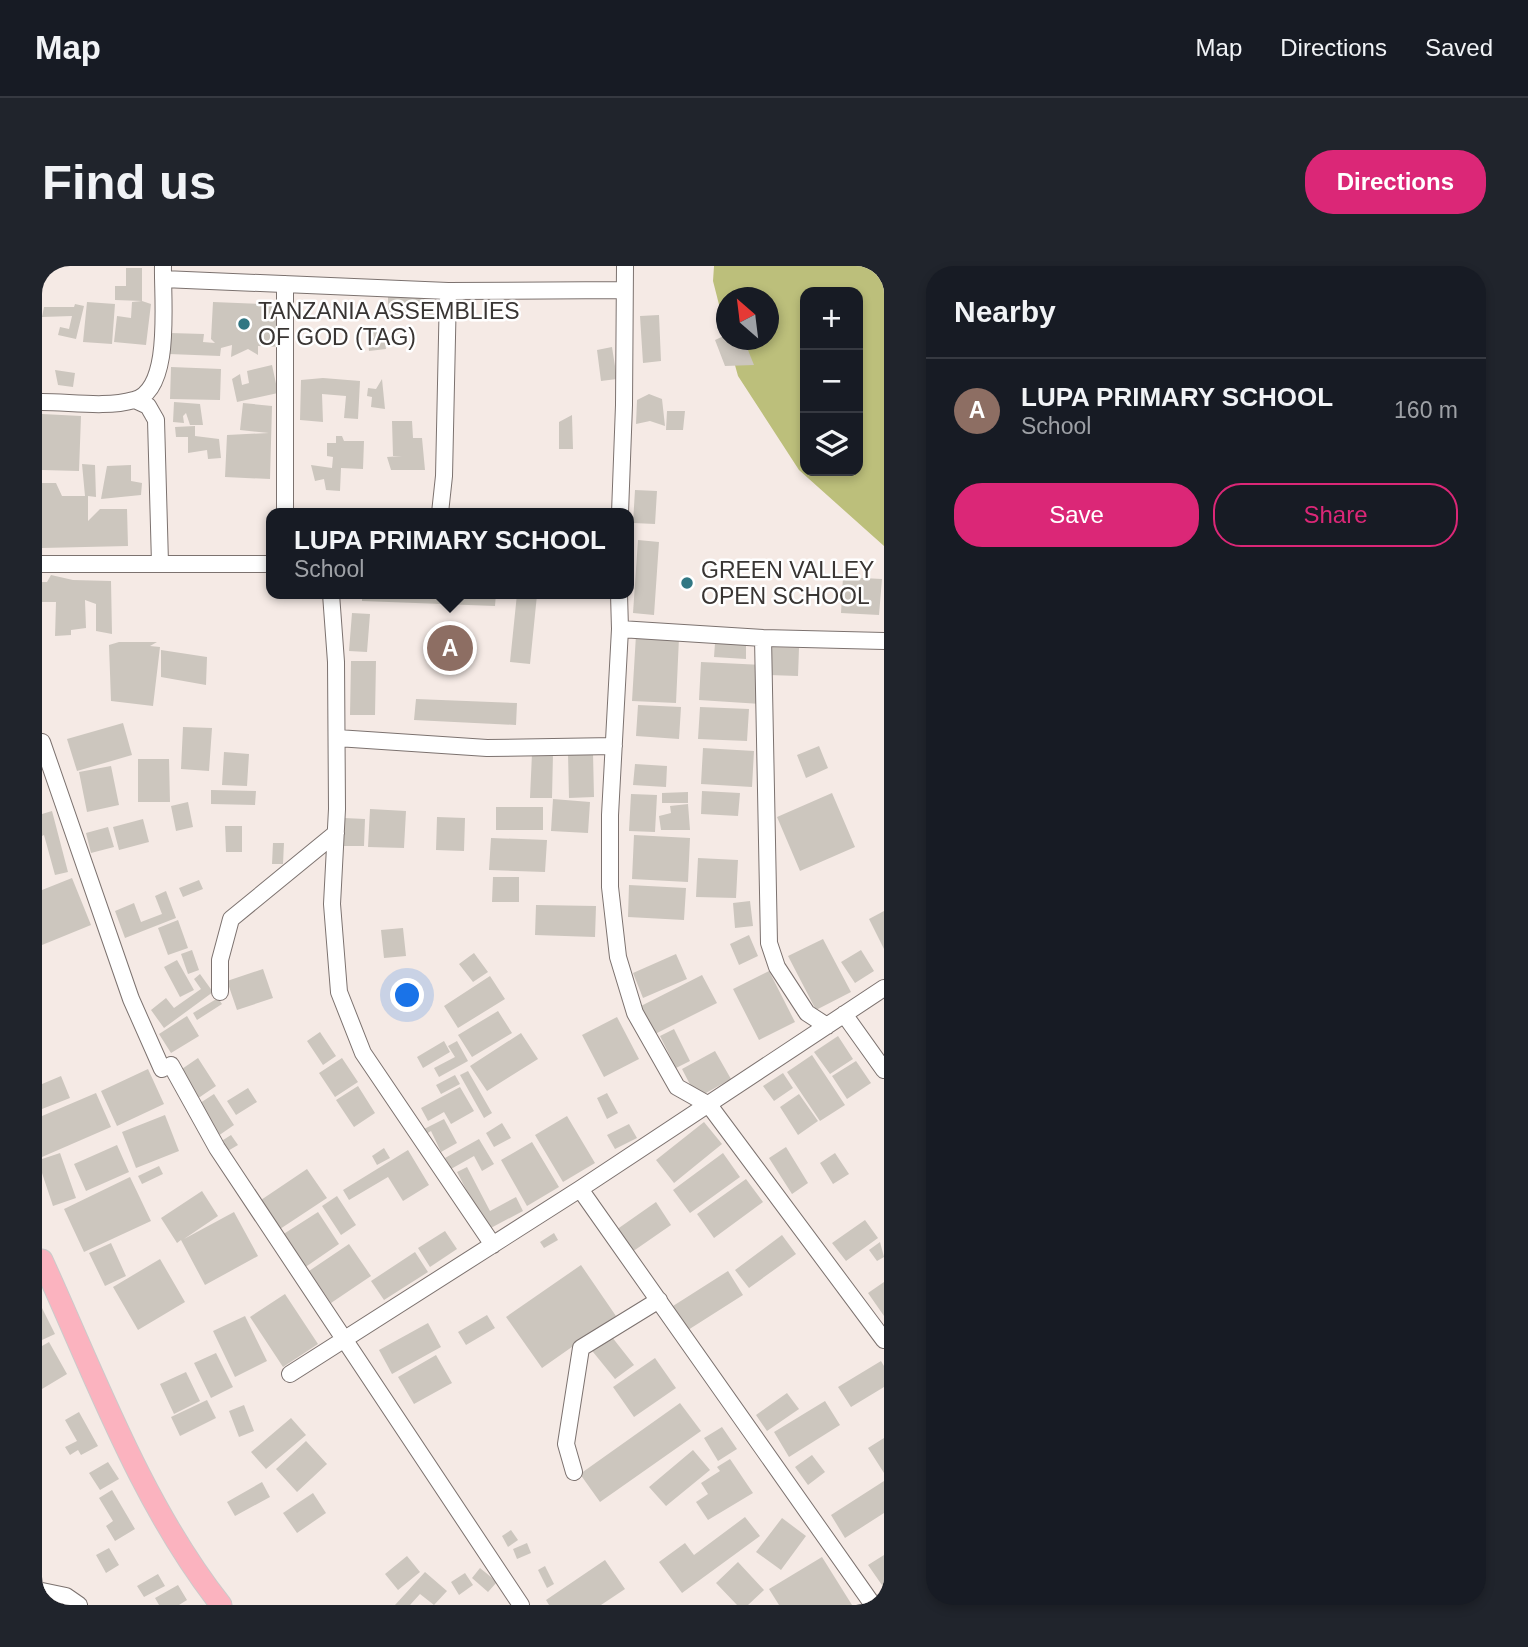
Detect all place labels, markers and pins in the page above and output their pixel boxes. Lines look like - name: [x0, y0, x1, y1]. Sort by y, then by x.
- place label: TANZANIA ASSEMBLIES OF GOD (TAG): [258, 298, 520, 350]
- marker: TANZANIA ASSEMBLIES OF GOD (TAG): [236, 316, 252, 332]
- place label: GREEN VALLEY OPEN SCHOOL: [701, 557, 874, 609]
- marker: GREEN VALLEY OPEN SCHOOL: [679, 575, 695, 591]
- pin: A: [427, 622, 473, 674]

